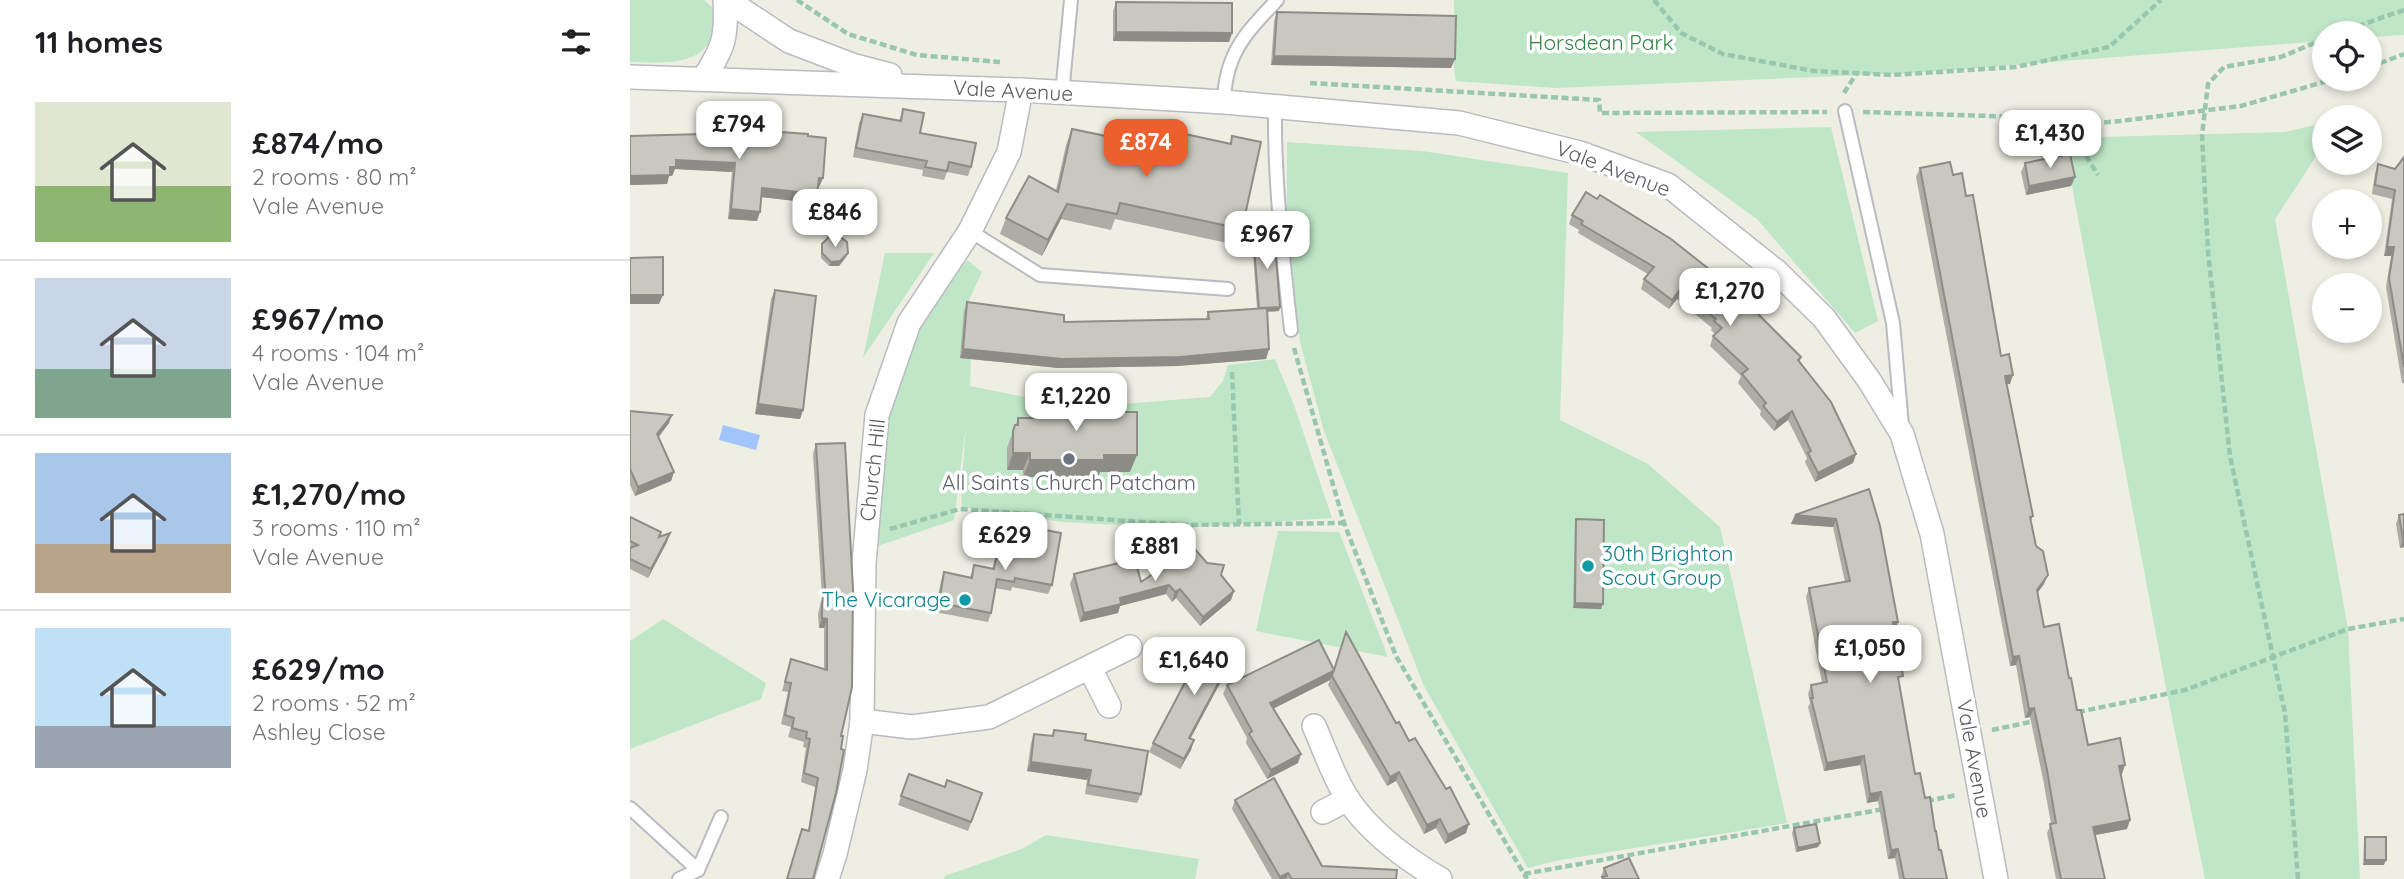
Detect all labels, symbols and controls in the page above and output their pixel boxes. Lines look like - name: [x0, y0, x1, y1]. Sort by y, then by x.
- map controls: [2312, 21, 2382, 343]
- button: locate: [2312, 21, 2382, 91]
- text: 11 homes: [35, 23, 163, 61]
- icon: filters: [557, 23, 595, 61]
- park label: Horsdean Park: [1528, 29, 1674, 55]
- street label: Vale Avenue: [952, 74, 1074, 106]
- pin: £794: [698, 102, 780, 161]
- button: layers: [2312, 105, 2382, 175]
- text: £794: [712, 109, 766, 138]
- pin: £1,430: [1993, 110, 2107, 170]
- text: £1,430: [2015, 118, 2085, 147]
- pin: £874: [1105, 120, 1187, 179]
- text: £874/mo: [252, 124, 384, 162]
- text: £874: [1120, 127, 1172, 156]
- icon: home: [91, 130, 175, 214]
- street label: Vale Avenue: [1552, 134, 1674, 202]
- text: 2 rooms · 80 m²: [252, 162, 417, 191]
- button: +: [2312, 189, 2382, 259]
- pin: £846: [794, 190, 876, 249]
- text: Vale Avenue: [252, 191, 384, 220]
- text: £846: [808, 197, 862, 226]
- pin: £967: [1226, 212, 1308, 271]
- text: £967: [1241, 219, 1293, 248]
- pin: £1,270: [1673, 268, 1787, 328]
- button: −: [2312, 273, 2382, 343]
- text: £1,270: [1695, 276, 1765, 305]
- text: £967/mo: [252, 300, 384, 338]
- icon: home: [91, 306, 175, 390]
- text: 4 rooms · 104 m²: [252, 338, 424, 367]
- text: Vale Avenue: [252, 367, 384, 396]
- pin: £1,220: [1019, 374, 1133, 433]
- text: £1,220: [1041, 381, 1111, 410]
- street label: Church Hill: [854, 417, 890, 522]
- marker: All Saints Church Patcham: [1061, 451, 1077, 467]
- place label: All Saints Church Patcham: [942, 469, 1196, 495]
- text: £1,270/mo: [252, 475, 406, 513]
- icon: home: [91, 481, 175, 565]
- pin: £629: [964, 512, 1046, 572]
- text: 3 rooms · 110 m²: [252, 513, 421, 542]
- text: £629: [978, 520, 1032, 549]
- pin: £881: [1114, 524, 1196, 583]
- text: £881: [1131, 531, 1179, 560]
- place label: 30th Brighton Scout Group: [1602, 540, 1733, 590]
- text: Vale Avenue: [252, 542, 384, 571]
- marker: 30th Brighton Scout Group: [1580, 558, 1596, 574]
- place label: The Vicarage: [822, 586, 951, 612]
- marker: The Vicarage: [957, 592, 973, 608]
- pin: £1,050: [1813, 626, 1927, 685]
- text: £1,050: [1834, 633, 1906, 662]
- pin: £1,640: [1137, 638, 1251, 697]
- text: £1,640: [1159, 645, 1229, 674]
- text: £629/mo: [252, 650, 385, 688]
- icon: home: [91, 656, 175, 740]
- text: 2 rooms · 52 m²: [252, 688, 416, 717]
- street label: Vale Avenue: [1952, 697, 1998, 820]
- text: Ashley Close: [252, 717, 386, 746]

